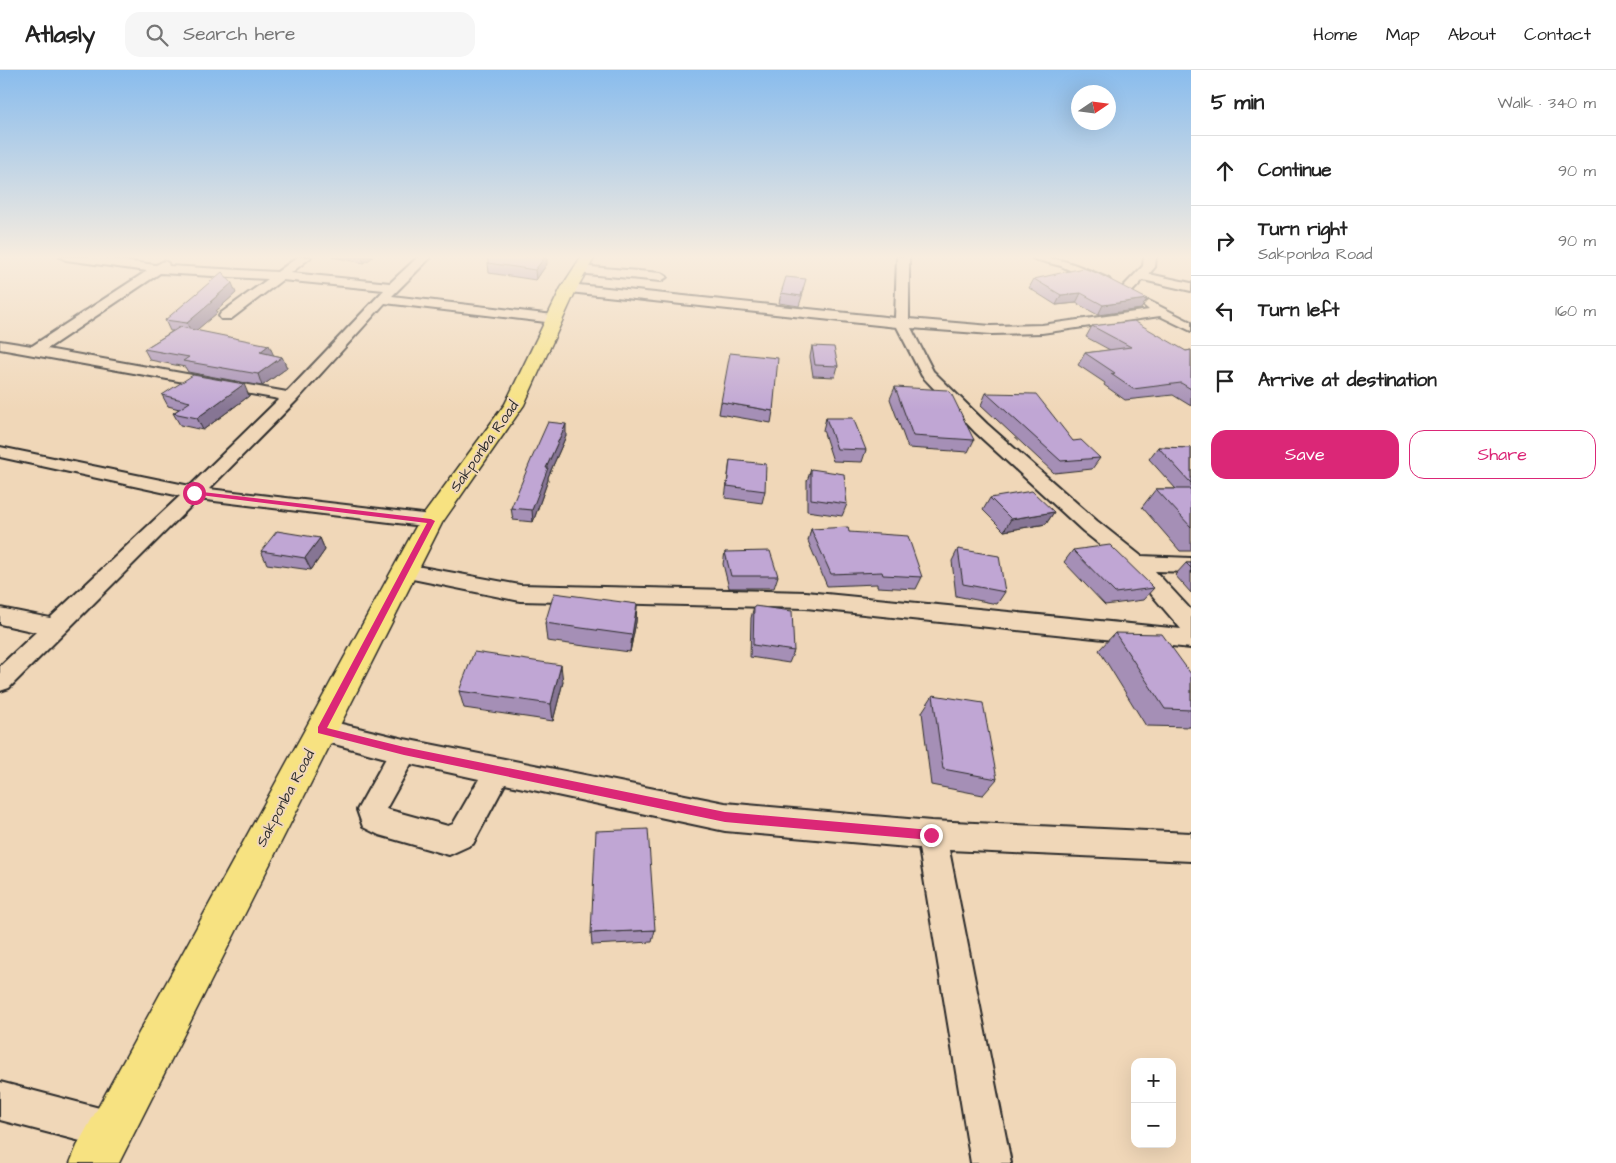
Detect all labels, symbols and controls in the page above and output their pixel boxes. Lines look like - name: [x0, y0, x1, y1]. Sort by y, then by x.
- search box: [125, 12, 475, 57]
- text: Atlasly: [25, 18, 95, 52]
- icon: search: [143, 21, 171, 49]
- text: Search here: [183, 21, 295, 48]
- text: Home: [1313, 22, 1358, 47]
- text: Map: [1386, 22, 1420, 47]
- text: About: [1448, 22, 1496, 47]
- text: Contact: [1524, 22, 1591, 47]
- north arrow: [1071, 85, 1116, 130]
- text: 5 min: [1211, 88, 1264, 117]
- text: Walk · 340 m: [1497, 92, 1596, 114]
- icon: ahead: [1211, 157, 1239, 185]
- text: Continue: [1258, 157, 1332, 184]
- text: 90 m: [1558, 160, 1596, 182]
- text: Turn right: [1258, 216, 1347, 243]
- icon: right: [1211, 227, 1239, 255]
- text: 90 m: [1558, 230, 1596, 252]
- text: Sakponba Road: [1258, 243, 1372, 265]
- icon: left: [1211, 297, 1239, 325]
- text: Turn left: [1258, 297, 1339, 324]
- text: 160 m: [1555, 300, 1596, 322]
- icon: arrive: [1211, 367, 1239, 395]
- text: Arrive at destination: [1258, 367, 1437, 394]
- street label: Sakponba Road: [445, 396, 524, 496]
- button: Save: [1211, 430, 1399, 479]
- button: Share: [1409, 430, 1596, 479]
- route start: [183, 482, 206, 505]
- street label: Sakponba Road: [251, 746, 320, 851]
- route end: [920, 824, 943, 847]
- map controls: [1131, 1058, 1176, 1148]
- button: +: [1131, 1058, 1176, 1103]
- button: −: [1131, 1103, 1176, 1148]

